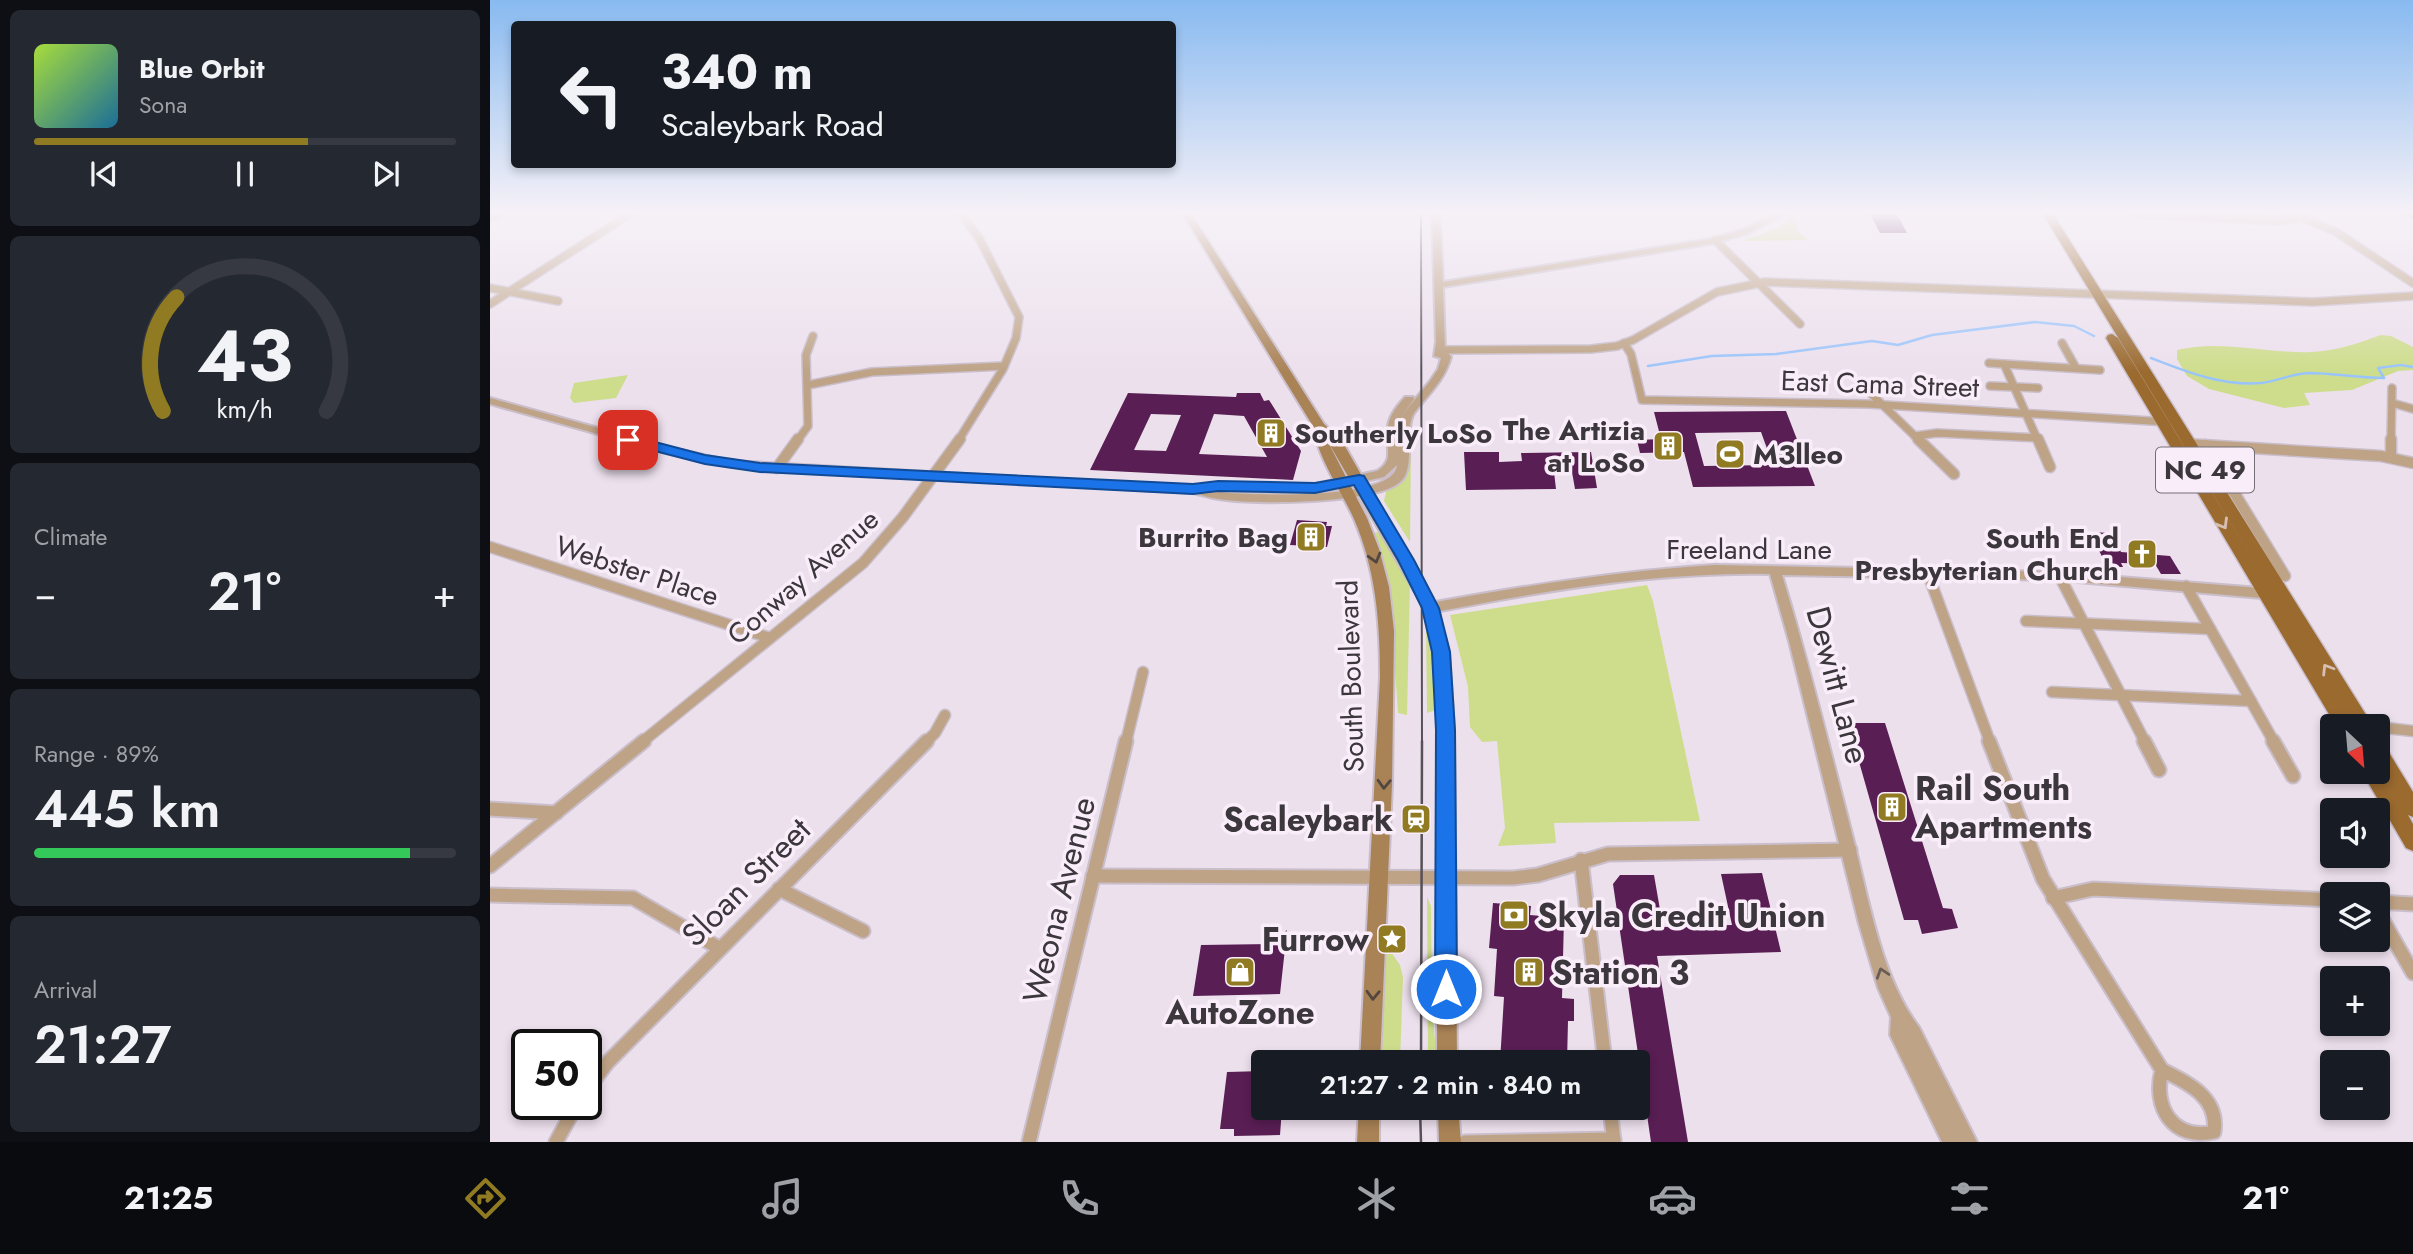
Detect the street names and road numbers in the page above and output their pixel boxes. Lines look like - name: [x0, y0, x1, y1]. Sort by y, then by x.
- street label: East Cama Street: [1780, 360, 1980, 408]
- road number: NC 49: [2156, 447, 2254, 492]
- street label: Conway Avenue: [718, 499, 888, 655]
- street label: Webster Place: [550, 525, 724, 617]
- street label: Freeland Lane: [1666, 529, 1832, 570]
- street label: South Boulevard: [1327, 579, 1375, 773]
- street label: Dewitt Lane: [1794, 601, 1882, 769]
- street label: Weona Avenue: [1011, 792, 1107, 1008]
- street label: Sloan Street: [671, 807, 821, 957]

